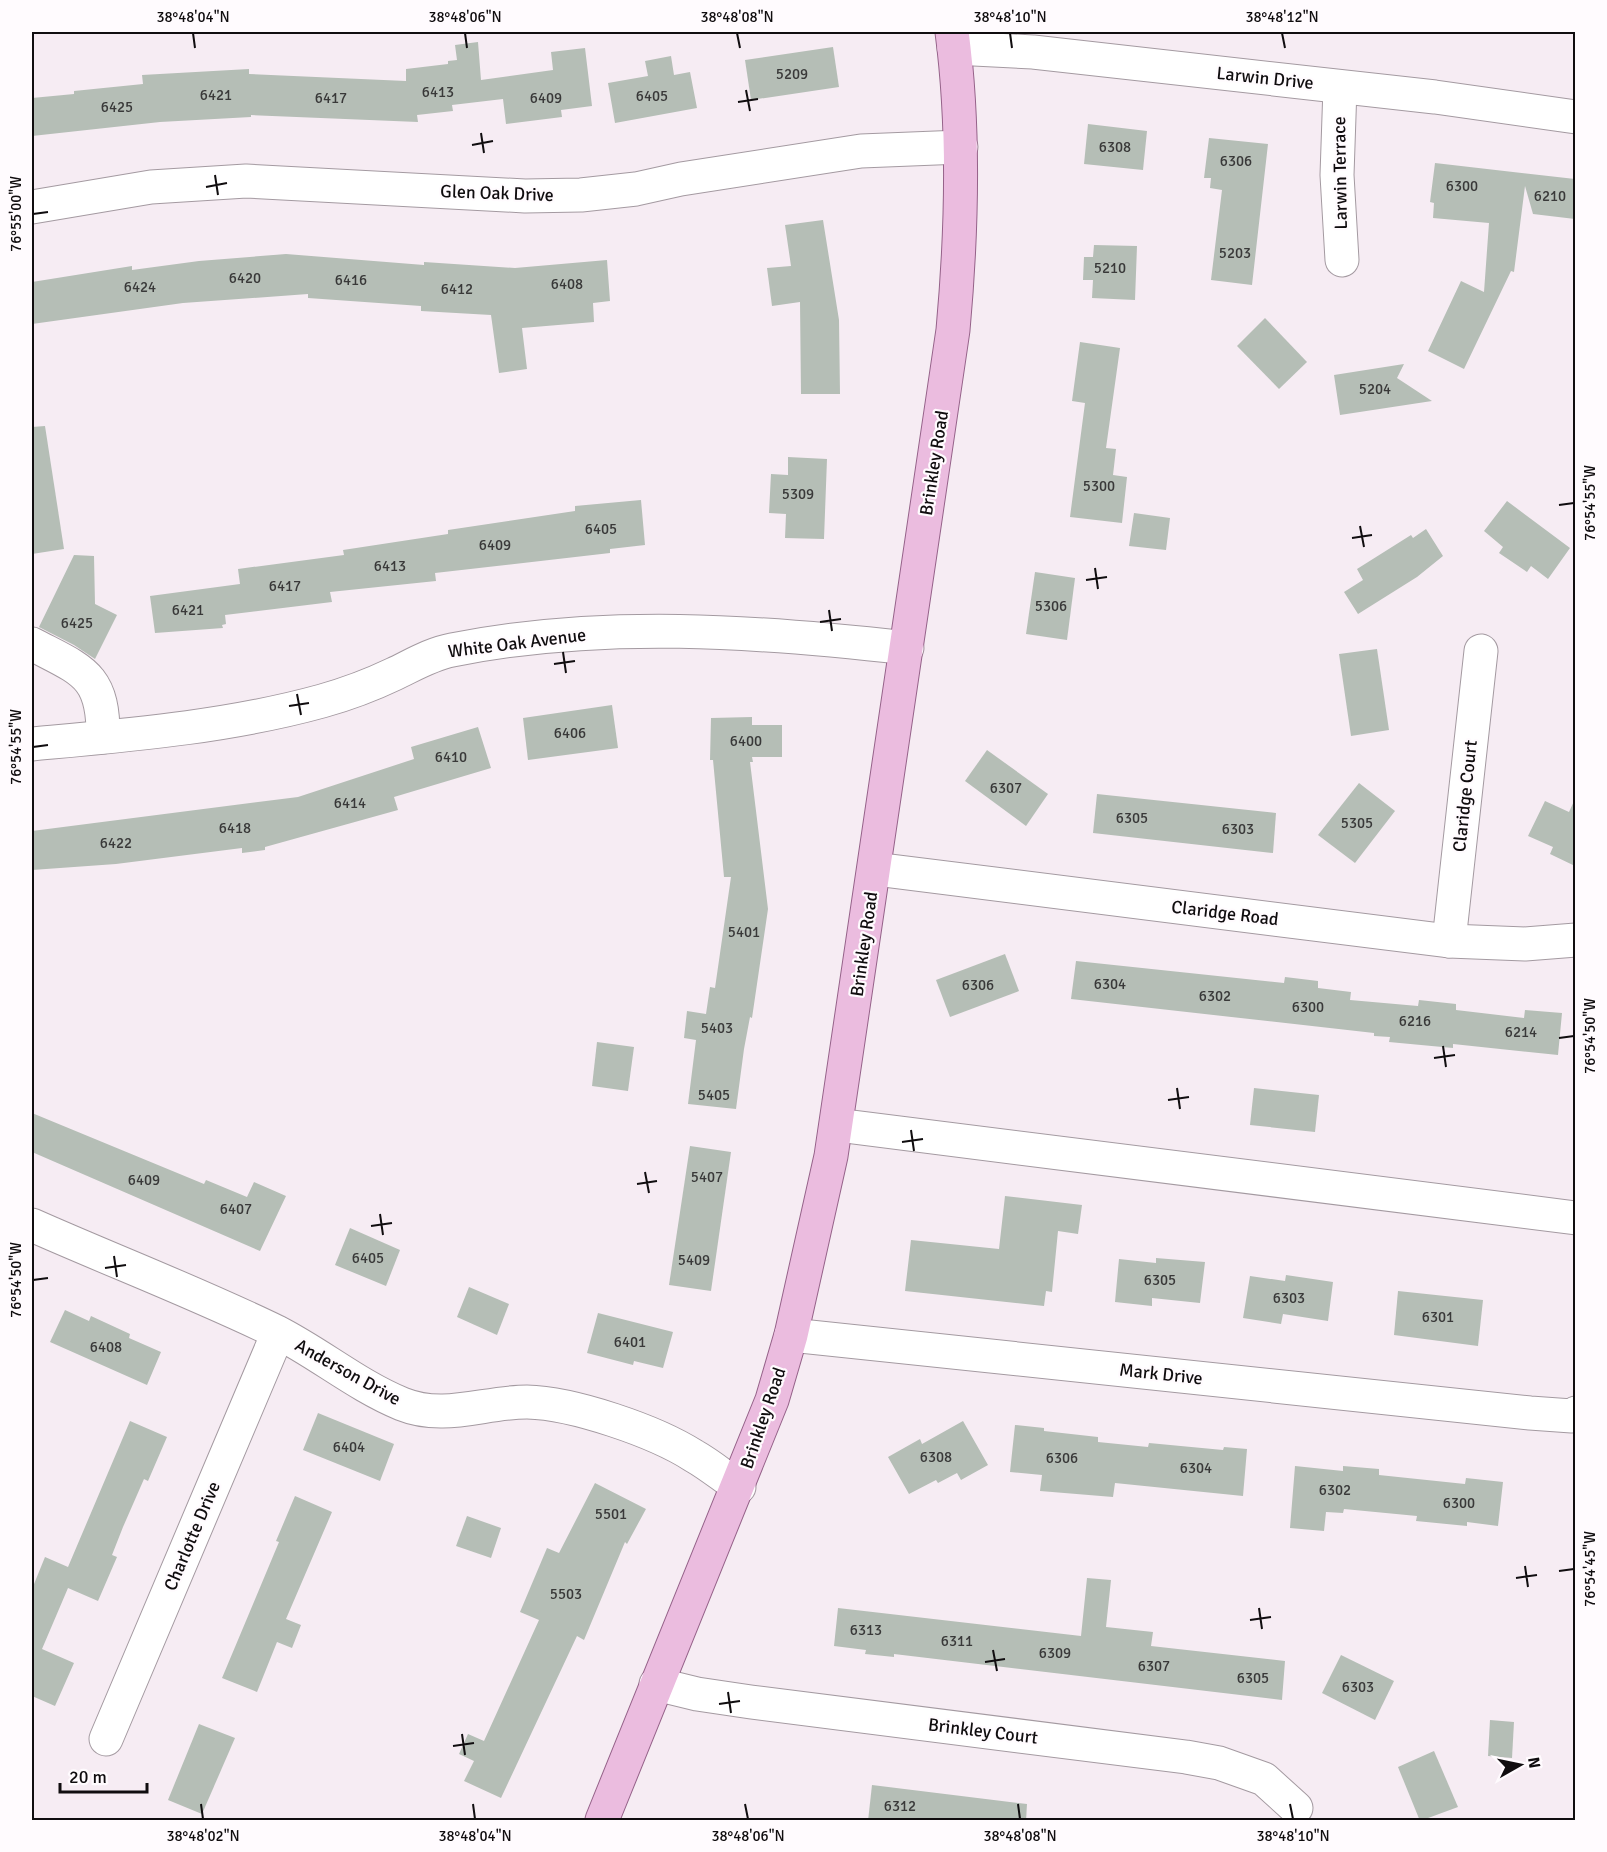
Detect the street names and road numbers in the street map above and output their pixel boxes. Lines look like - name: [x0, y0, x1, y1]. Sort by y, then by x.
- street label: Larwin Drive: [1215, 62, 1315, 94]
- street label: Larwin Terrace: [1328, 116, 1352, 230]
- street label: Glen Oak Drive: [440, 180, 554, 206]
- street label: Brinkley Road: [915, 409, 953, 517]
- street label: White Oak Avenue: [447, 624, 587, 662]
- street label: Claridge Court: [1448, 739, 1482, 853]
- street label: Brinkley Road: [846, 890, 882, 998]
- street label: Claridge Road: [1170, 896, 1280, 930]
- street label: Anderson Drive: [291, 1334, 405, 1410]
- street label: Mark Drive: [1118, 1359, 1204, 1389]
- street label: Brinkley Road: [735, 1364, 791, 1472]
- street label: Charlotte Drive: [159, 1478, 225, 1594]
- street label: Brinkley Court: [927, 1713, 1039, 1749]

